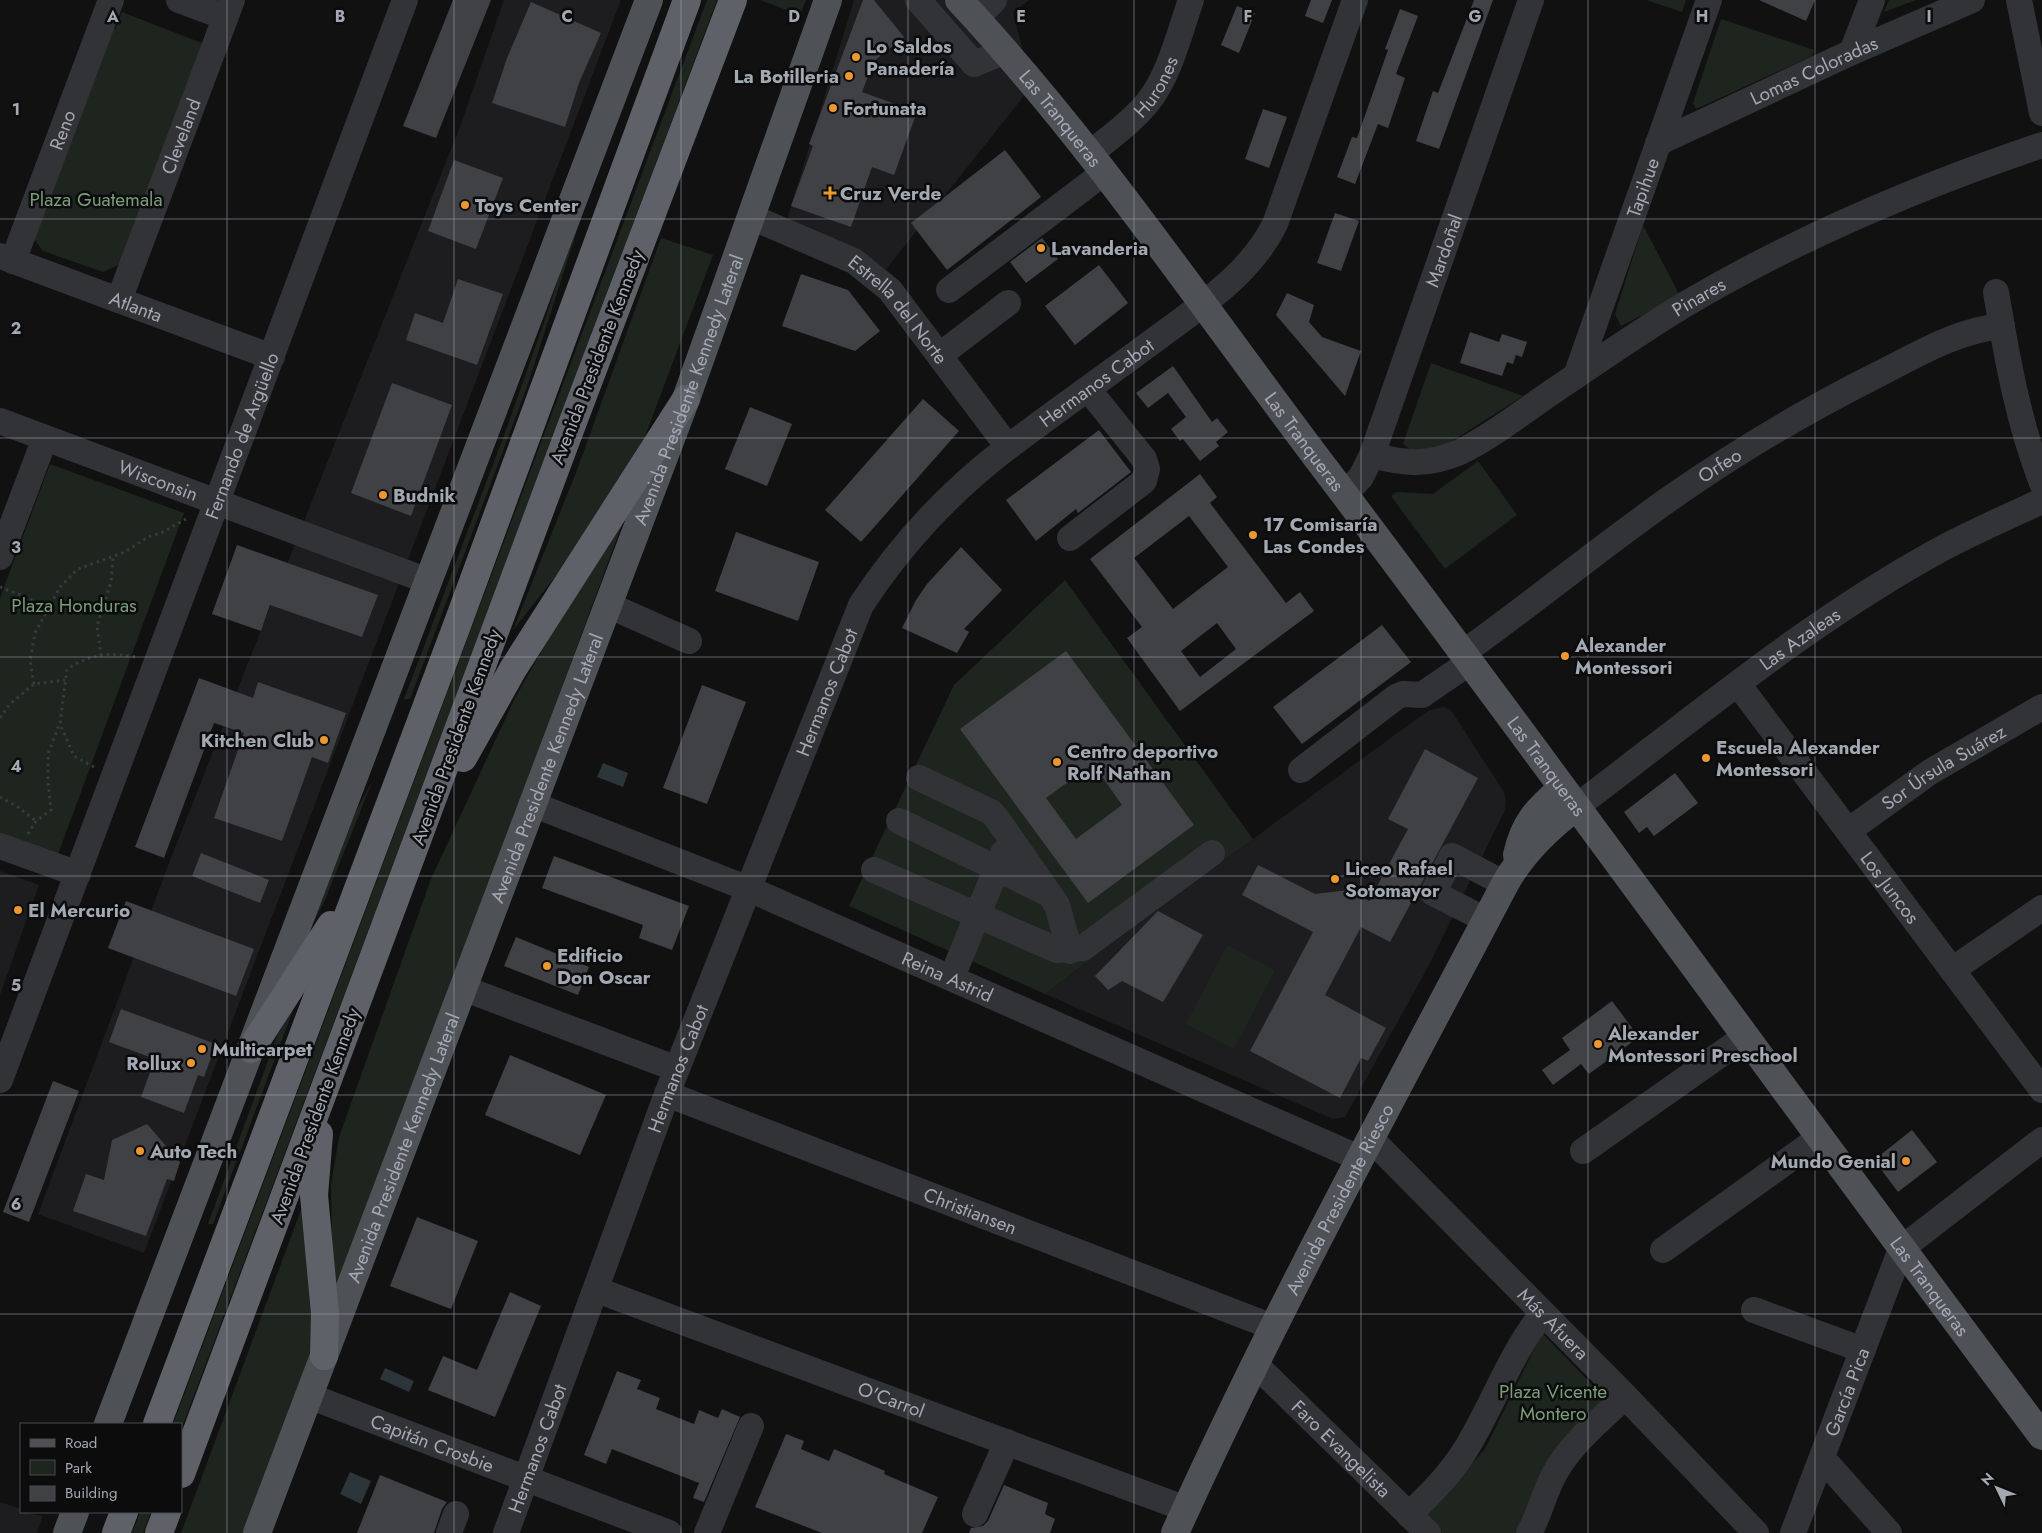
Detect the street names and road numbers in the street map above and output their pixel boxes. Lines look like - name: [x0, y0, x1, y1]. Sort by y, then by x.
- street label: Lomas Coloradas: [1746, 29, 1882, 111]
- street label: Hurones: [1127, 52, 1185, 123]
- street label: Las Tranqueras: [1013, 64, 1109, 173]
- street label: Cleveland: [154, 94, 207, 178]
- street label: Reno: [42, 106, 82, 154]
- street label: Tapihue: [1620, 154, 1666, 221]
- street label: Mardoñal: [1418, 210, 1469, 291]
- street label: Avenida Presidente Kennedy: [544, 245, 651, 468]
- street label: Estrella del Norte: [843, 248, 955, 370]
- street label: Avenida Presidente Kennedy Lateral: [626, 251, 750, 529]
- street label: Pinares: [1666, 270, 1731, 323]
- street label: Atlanta: [106, 284, 166, 329]
- street label: Hermanos Cabot: [1034, 331, 1160, 433]
- street label: Fernando de Argüello: [198, 349, 285, 523]
- street label: Las Tranqueras: [1259, 386, 1351, 497]
- street label: Orfeo: [1692, 441, 1747, 489]
- street label: Wisconsin: [114, 453, 202, 507]
- street label: Las Azaleas: [1754, 600, 1846, 676]
- street label: Hermanos Cabot: [789, 624, 864, 760]
- street label: Avenida Presidente Kennedy: [404, 625, 508, 849]
- street label: Avenida Presidente Kennedy Lateral: [483, 629, 610, 907]
- street label: Las Tranqueras: [1501, 711, 1593, 822]
- street label: Sor Úrsula Suárez: [1876, 717, 2011, 816]
- street label: Los Juncos: [1854, 846, 1926, 929]
- street label: Reina Astrid: [898, 945, 997, 1009]
- street label: Hermanos Cabot: [640, 1000, 715, 1137]
- street label: Avenida Presidente Kennedy: [263, 1004, 367, 1228]
- street label: Avenida Presidente Kennedy Lateral: [340, 1009, 466, 1286]
- street label: Avenida Presidente Riesco: [1278, 1099, 1400, 1299]
- street label: Christiansen: [920, 1180, 1021, 1241]
- street label: Las Tranqueras: [1884, 1231, 1976, 1342]
- street label: Más Afuera: [1512, 1282, 1595, 1366]
- street label: García Pica: [1818, 1344, 1876, 1440]
- street label: O'Carrol: [854, 1375, 929, 1424]
- street label: Hermanos Cabot: [501, 1380, 573, 1517]
- street label: Faro Evangelista: [1286, 1394, 1397, 1504]
- street label: Capitán Crosbie: [367, 1407, 498, 1479]

